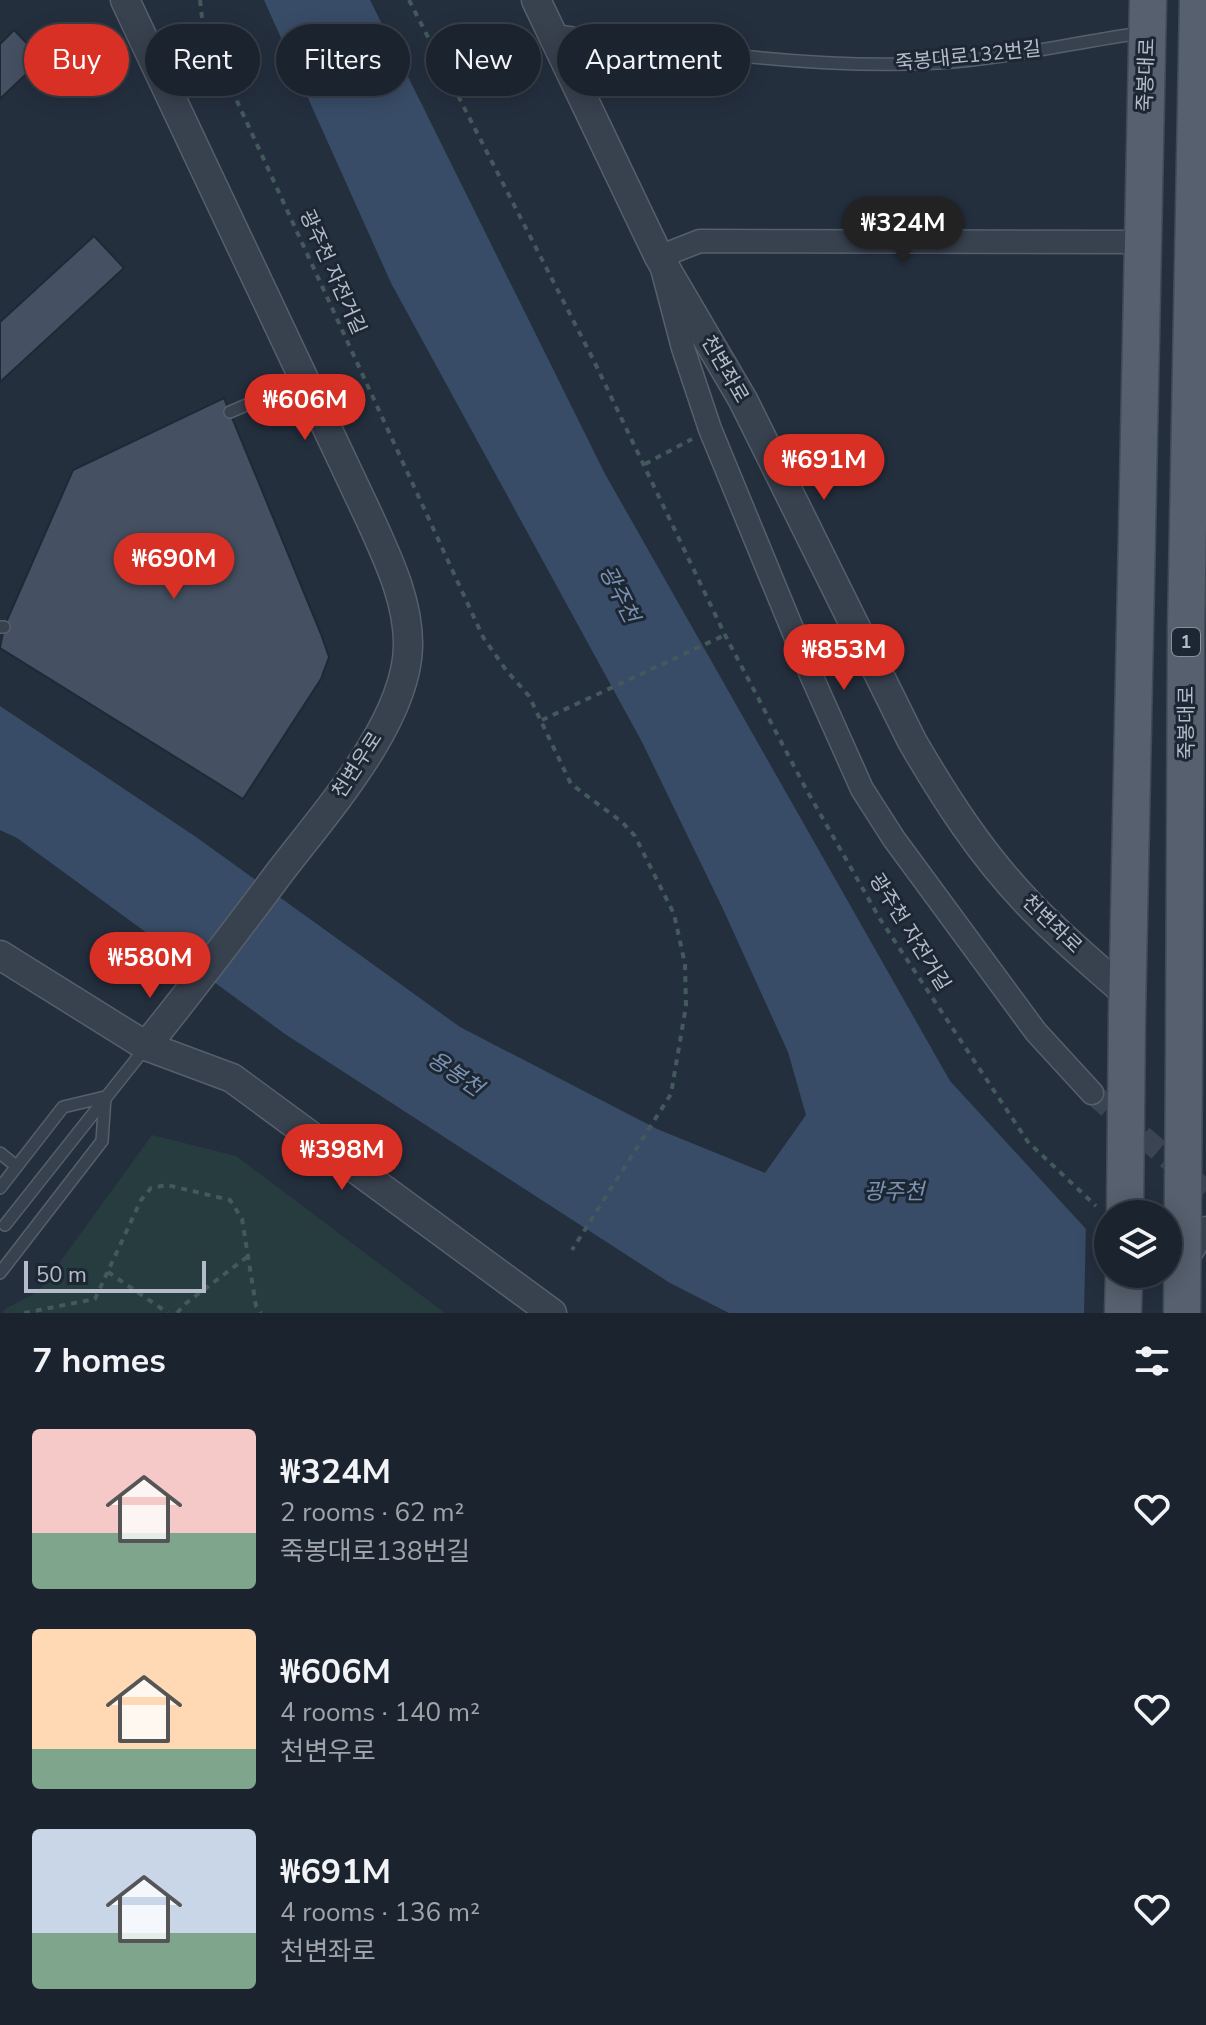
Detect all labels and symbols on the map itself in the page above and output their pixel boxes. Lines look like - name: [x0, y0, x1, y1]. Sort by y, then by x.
- street label: 죽봉대로132번길: [894, 35, 1042, 77]
- street label: 죽봉대로: [1131, 38, 1161, 112]
- pin: ₩324M: [847, 197, 959, 265]
- street label: 광주천 자전거길: [293, 205, 373, 339]
- street label: 천변좌로: [695, 330, 755, 408]
- pin: ₩606M: [249, 374, 361, 442]
- pin: ₩691M: [768, 434, 880, 502]
- pin: ₩690M: [118, 533, 230, 601]
- water label: 광주천: [592, 560, 647, 630]
- pin: ₩853M: [788, 624, 900, 692]
- road number: 1: [1172, 628, 1200, 656]
- street label: 죽봉대로: [1173, 686, 1200, 760]
- street label: 천변우로: [326, 727, 388, 803]
- street label: 광주천 자전거길: [863, 868, 957, 996]
- street label: 천변좌로: [1016, 889, 1088, 959]
- pin: ₩580M: [94, 932, 206, 1000]
- water label: 용봉천: [421, 1045, 491, 1105]
- pin: ₩398M: [286, 1124, 398, 1192]
- water label: 광주천: [864, 1177, 927, 1207]
- scale bar: [24, 1257, 206, 1293]

